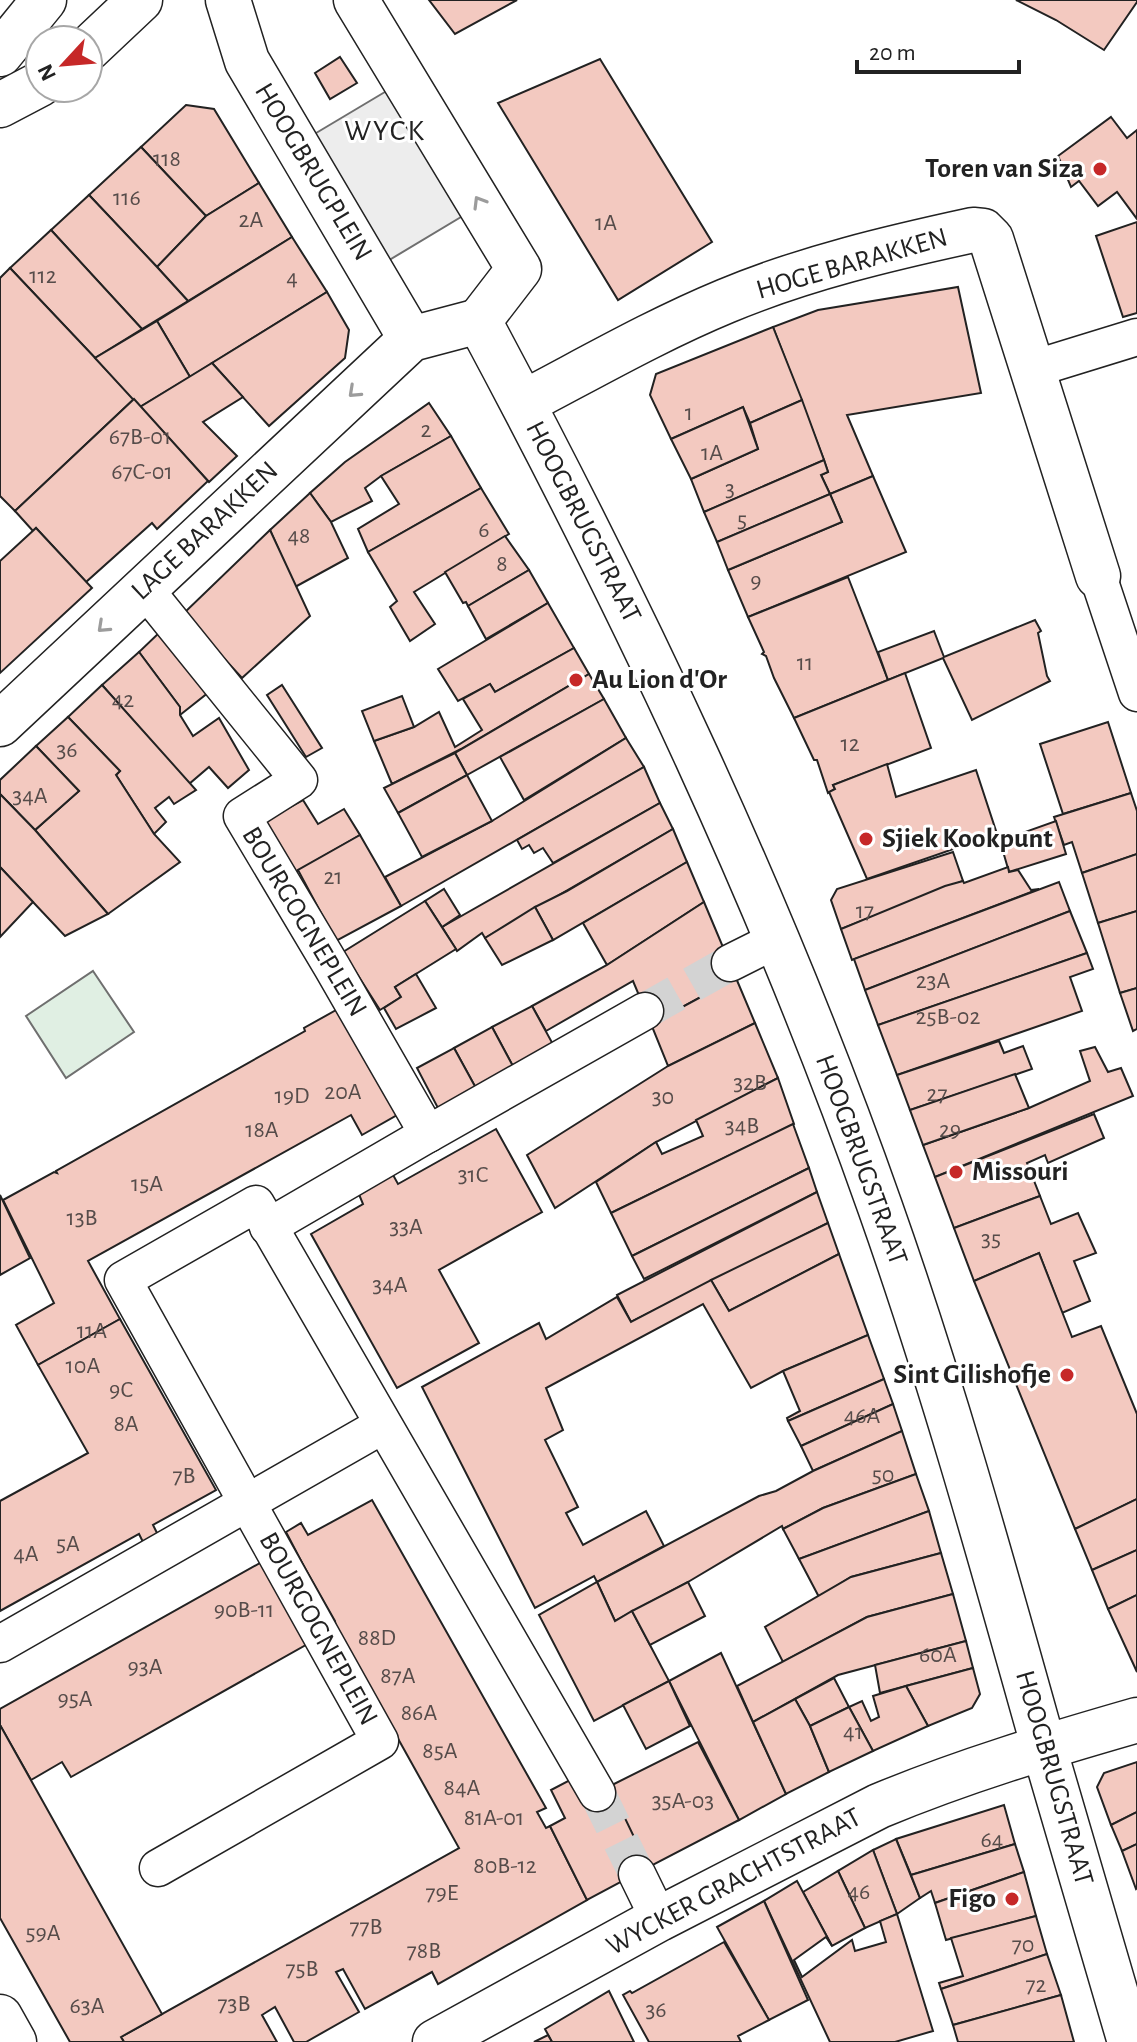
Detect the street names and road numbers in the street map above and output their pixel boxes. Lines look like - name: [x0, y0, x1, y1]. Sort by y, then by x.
- street label: HOOGBRUGPLEIN: [249, 78, 377, 266]
- street label: HOGE BARAKKEN: [753, 223, 951, 305]
- street label: HOOGBRUGSTRAAT: [520, 417, 646, 627]
- street label: LAGE BARAKKEN: [126, 456, 284, 606]
- street label: BOURGOGNEPLEIN: [236, 822, 372, 1022]
- street label: HOOGBRUGSTRAAT: [810, 1051, 912, 1269]
- street label: BOURGOGNEPLEIN: [253, 1528, 383, 1730]
- street label: HOOGBRUGSTRAAT: [1010, 1667, 1098, 1889]
- street label: WYCKER GRACHTSTRAAT: [602, 1803, 866, 1961]

